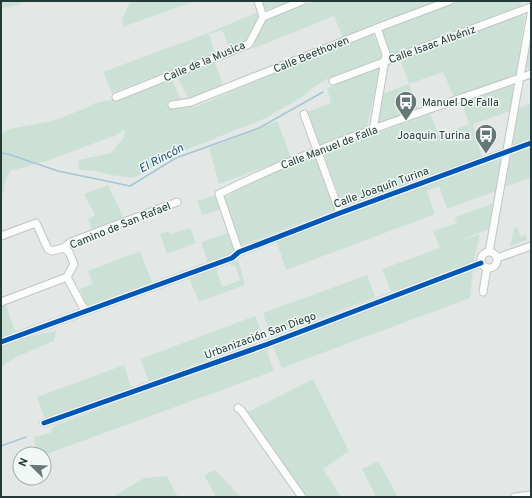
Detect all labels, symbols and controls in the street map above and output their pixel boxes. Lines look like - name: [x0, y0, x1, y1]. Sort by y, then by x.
- street label: Calle Isaac Albéniz: [387, 23, 478, 67]
- street label: Calle Beethoven: [271, 33, 351, 77]
- street label: Calle de la Musica: [161, 38, 247, 85]
- bus stop icon: Manuel De Falla: [393, 89, 419, 122]
- place label: Manuel De Falla: [422, 96, 499, 110]
- bus stop icon: Joaquin Turina: [473, 122, 499, 155]
- street label: Calle Manuel de Falla: [279, 123, 380, 173]
- place label: Joaquin Turina: [397, 129, 470, 143]
- water label: El Rincón: [136, 140, 187, 177]
- street label: Calle Joaquín Turina: [332, 164, 431, 212]
- street label: Camino de San Rafael: [68, 199, 173, 253]
- street label: Urbanización San Diego: [203, 309, 318, 363]
- north arrow: [12, 446, 52, 486]
- text: N: [16, 456, 32, 469]

